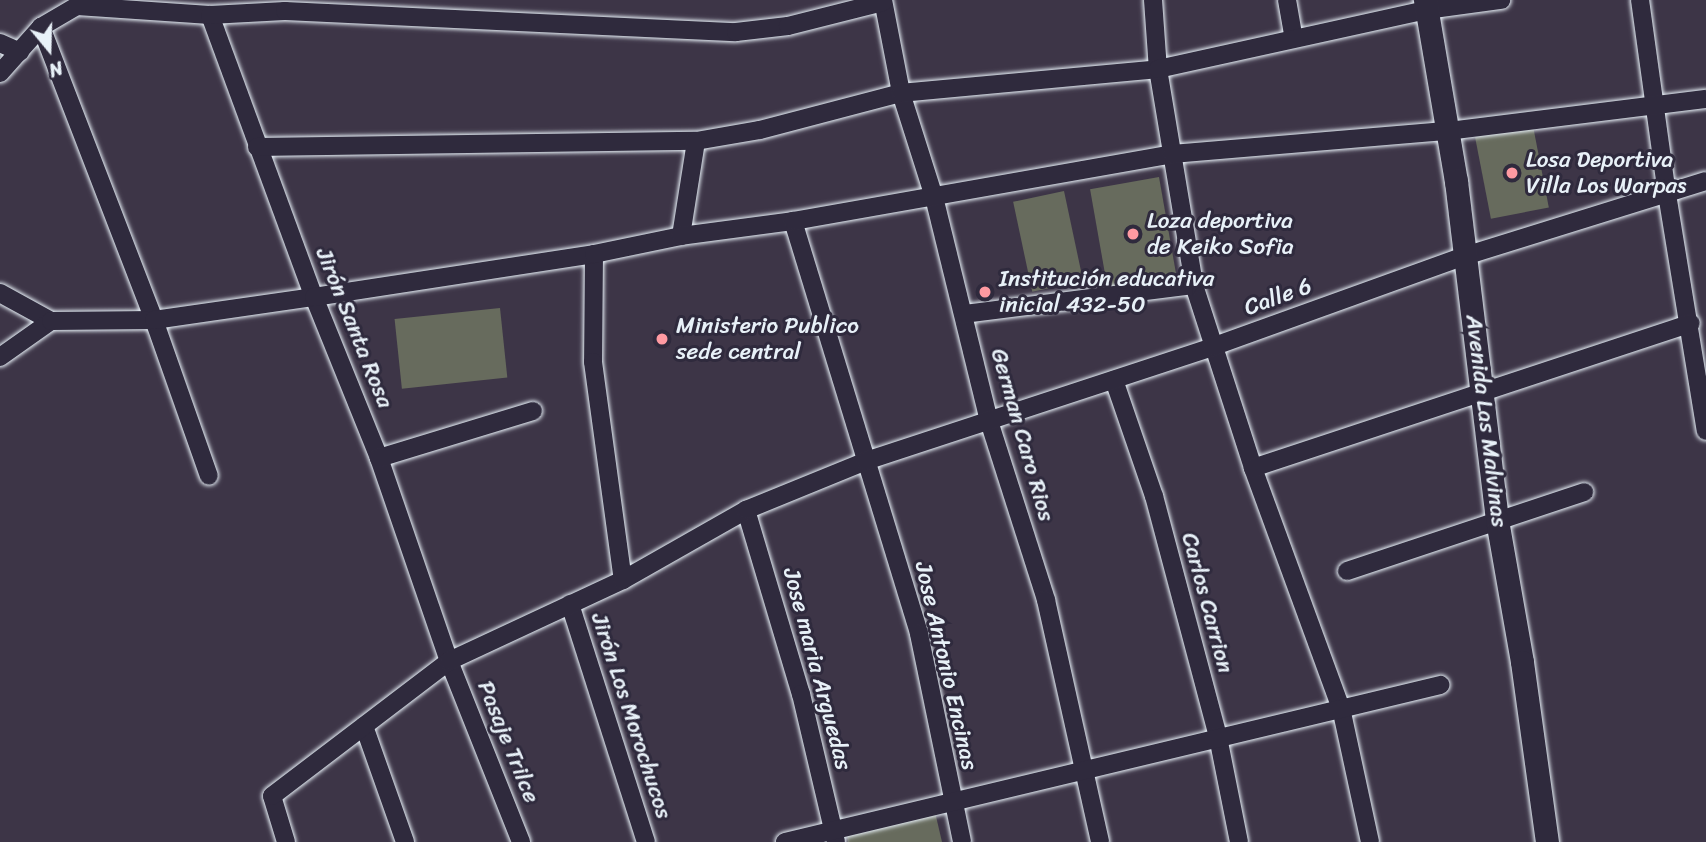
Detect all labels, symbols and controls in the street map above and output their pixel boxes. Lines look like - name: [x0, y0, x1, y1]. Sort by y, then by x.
- north arrow: [14, 14, 84, 84]
- text: N: [44, 52, 68, 87]
- place label: Losa Deportiva Villa Los Warpas: [1526, 146, 1687, 200]
- marker: Losa Deportiva Villa Los Warpas: [1504, 165, 1520, 181]
- place label: Loza deportiva de Keiko Sofia: [1147, 207, 1294, 261]
- marker: Loza deportiva de Keiko Sofia: [1125, 226, 1141, 242]
- street label: Jirón Santa Rosa: [309, 244, 399, 412]
- place label: Institución educativa inicial 432-50: [999, 265, 1214, 319]
- street label: Calle 6: [1240, 272, 1316, 322]
- marker: Institución educativa inicial 432-50: [977, 284, 993, 300]
- place label: Ministerio Publico sede central: [676, 312, 859, 366]
- street label: Avenida Las Malvinas: [1459, 313, 1513, 529]
- marker: Ministerio Publico sede central: [654, 331, 670, 347]
- street label: German Caro Rios: [984, 345, 1060, 525]
- street label: Carlos Carrion: [1175, 530, 1239, 676]
- street label: Jose Antonio Encinas: [908, 559, 984, 773]
- street label: Jose maria Arguedas: [777, 565, 857, 773]
- street label: Jirón Los Morochucos: [584, 609, 678, 823]
- street label: Pasaje Trilce: [471, 677, 545, 807]

